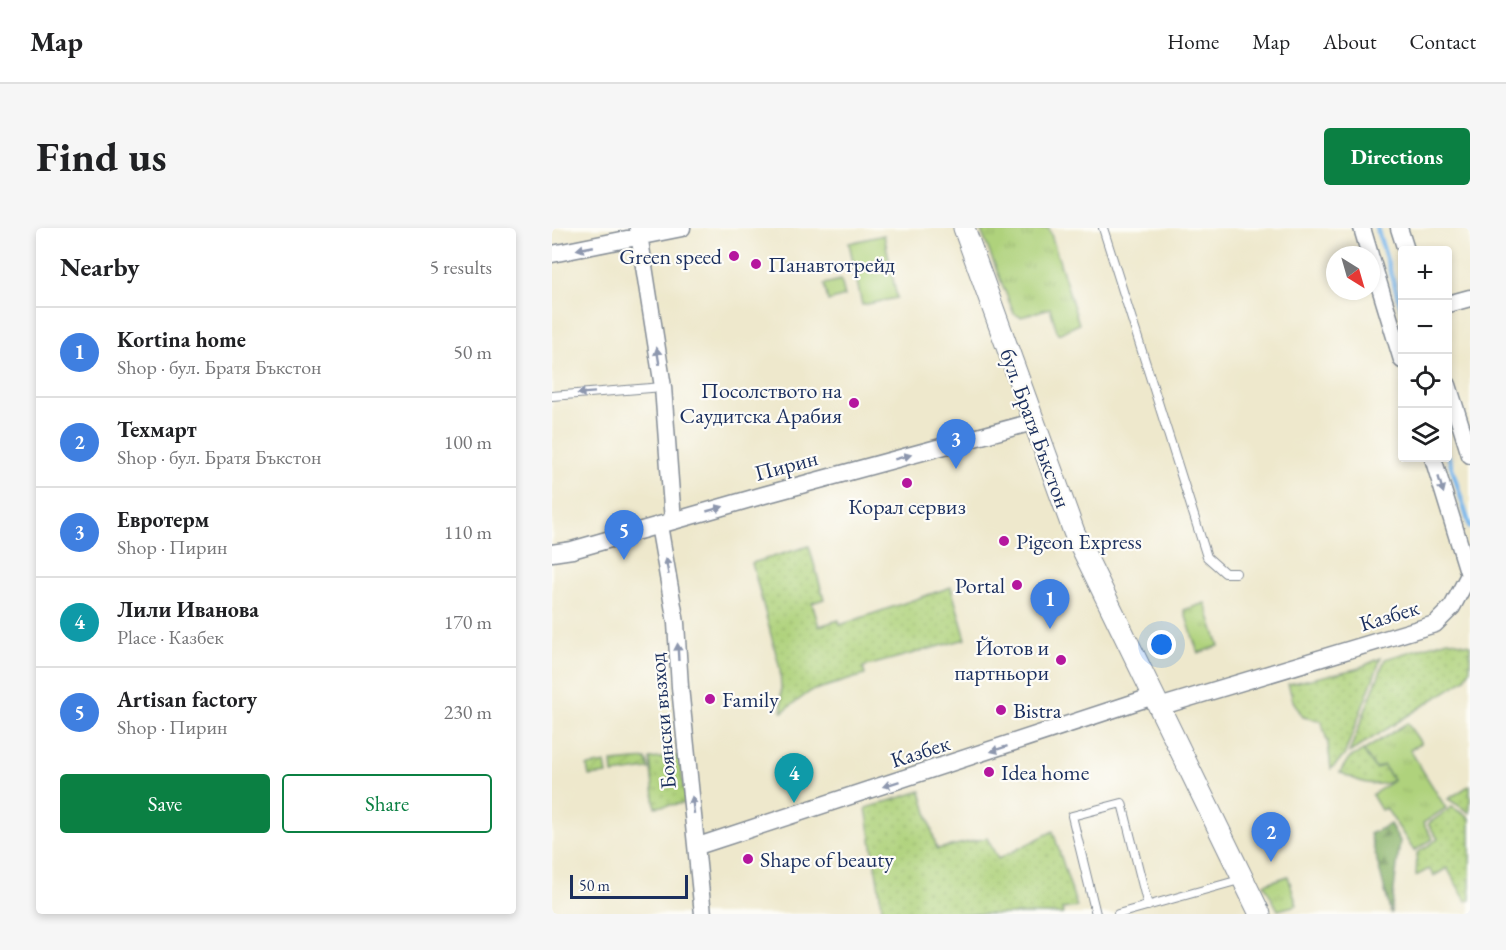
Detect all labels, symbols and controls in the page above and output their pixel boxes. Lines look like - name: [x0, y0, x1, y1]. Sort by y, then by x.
- text: Map: [30, 23, 83, 59]
- text: Home: [1167, 28, 1219, 55]
- text: Map: [1252, 28, 1290, 55]
- text: About: [1323, 28, 1376, 55]
- text: Contact: [1409, 28, 1476, 55]
- button: Directions: [1324, 128, 1470, 185]
- text: Find us: [36, 129, 167, 184]
- place label: Green speed: [619, 242, 723, 271]
- one-way arrow: [575, 244, 594, 253]
- north arrow: [1326, 246, 1380, 300]
- map controls: [1398, 246, 1452, 462]
- button: +: [1398, 246, 1452, 300]
- marker: Green speed: [727, 249, 741, 263]
- text: Nearby: [60, 250, 140, 284]
- place label: Панавтотрейд: [768, 250, 895, 279]
- text: 5 results: [429, 254, 492, 280]
- marker: Панавтотрейд: [749, 257, 763, 271]
- button: −: [1398, 300, 1452, 354]
- text: Kortina home: [117, 325, 246, 354]
- text: 1: [74, 339, 85, 365]
- text: 50 m: [453, 339, 492, 365]
- street label: бул. Братя Бъкстон: [993, 344, 1078, 512]
- one-way arrow: [653, 346, 662, 365]
- text: Shop · бул. Братя Бъкстон: [117, 354, 321, 380]
- button: locate: [1398, 354, 1452, 408]
- place label: Посолството на Саудитска Арабия: [680, 376, 842, 430]
- one-way arrow: [577, 388, 596, 398]
- marker: Посолството на Саудитска Арабия: [847, 396, 861, 410]
- button: layers: [1398, 408, 1452, 462]
- text: Техмарт: [117, 415, 197, 444]
- pin: 3: [936, 420, 976, 469]
- text: 2: [74, 429, 85, 455]
- text: 100 m: [444, 429, 492, 455]
- street label: Пирин: [751, 443, 821, 488]
- text: Shop · бул. Братя Бъкстон: [117, 444, 321, 470]
- one-way arrow: [894, 452, 912, 461]
- marker: Корал сервиз: [900, 476, 914, 490]
- one-way arrow: [1437, 476, 1446, 494]
- place label: Корал сервиз: [848, 492, 966, 521]
- one-way arrow: [706, 504, 724, 513]
- text: Евротерм: [117, 505, 209, 534]
- pin: 5: [604, 510, 644, 560]
- text: 3: [74, 519, 85, 545]
- text: 110 m: [444, 519, 492, 545]
- place label: Pigeon Express: [1016, 527, 1142, 556]
- text: Shop · Пирин: [117, 534, 227, 560]
- marker: Pigeon Express: [997, 534, 1011, 548]
- one-way arrow: [662, 556, 671, 575]
- place label: Portal: [955, 571, 1005, 600]
- marker: Portal: [1010, 578, 1024, 592]
- pin: 1: [1030, 580, 1070, 629]
- street label: Казбек: [1356, 593, 1423, 638]
- text: Лили Иванова: [117, 595, 259, 624]
- text: 4: [74, 609, 85, 635]
- text: 170 m: [444, 609, 492, 635]
- text: Place · Казбек: [117, 624, 224, 650]
- your location: [1147, 630, 1176, 659]
- place label: Йотов и партньори: [954, 633, 1049, 687]
- one-way arrow: [674, 642, 683, 661]
- street label: Боянски възход: [642, 652, 683, 790]
- marker: Йотов и партньори: [1054, 653, 1068, 667]
- text: Artisan factory: [117, 685, 257, 714]
- place label: Family: [722, 685, 779, 714]
- marker: Family: [703, 692, 717, 706]
- place label: Bistra: [1013, 696, 1062, 725]
- text: 5: [74, 699, 85, 725]
- text: 230 m: [444, 699, 492, 725]
- marker: Bistra: [994, 703, 1008, 717]
- text: Shop · Пирин: [117, 714, 227, 740]
- street label: Казбек: [887, 728, 954, 775]
- one-way arrow: [990, 744, 1008, 754]
- pin: 4: [774, 754, 814, 803]
- place label: Idea home: [1001, 758, 1090, 787]
- marker: Idea home: [982, 765, 996, 779]
- button: Save: [60, 774, 270, 833]
- button: Share: [282, 774, 492, 833]
- one-way arrow: [882, 780, 900, 789]
- one-way arrow: [688, 796, 698, 815]
- pin: 2: [1252, 812, 1290, 862]
- place label: Shape of beauty: [760, 845, 894, 874]
- marker: Shape of beauty: [741, 852, 755, 866]
- scale bar: [570, 872, 688, 900]
- text: 50 m: [579, 875, 610, 896]

